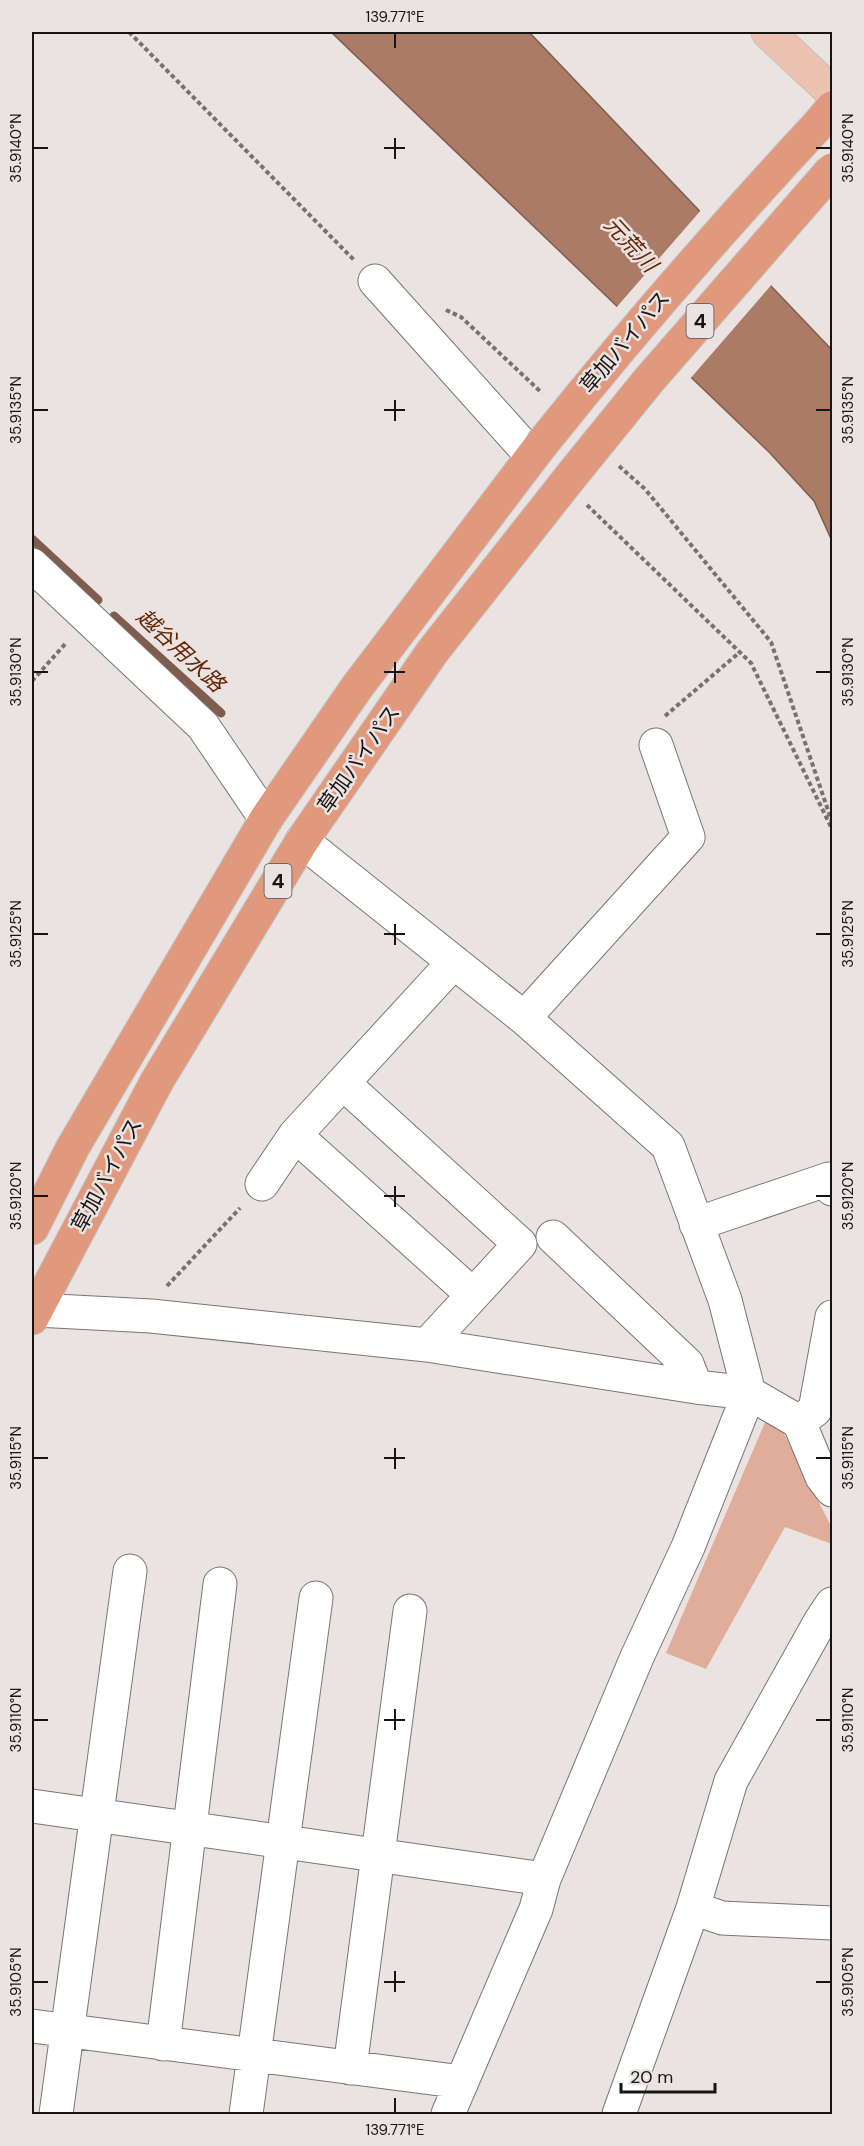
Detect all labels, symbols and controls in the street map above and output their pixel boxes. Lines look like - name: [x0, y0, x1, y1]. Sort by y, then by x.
- text: 139.771°E: [366, 7, 424, 27]
- text: 35.9140°N: [6, 113, 26, 183]
- text: 35.9140°N: [838, 113, 858, 183]
- water label: 元荒川: [598, 210, 665, 280]
- street label: 草加バイパス: [574, 285, 676, 399]
- road number: 4: [686, 304, 714, 338]
- text: 35.9135°N: [6, 376, 26, 444]
- text: 35.9135°N: [838, 376, 858, 444]
- water label: 越谷用水路: [131, 602, 232, 700]
- text: 35.9130°N: [6, 637, 26, 707]
- text: 35.9130°N: [838, 637, 858, 707]
- street label: 草加バイパス: [312, 700, 406, 818]
- road number: 4: [264, 864, 292, 898]
- text: 35.9125°N: [6, 900, 26, 968]
- text: 35.9125°N: [838, 900, 858, 968]
- street label: 草加バイパス: [65, 1113, 149, 1237]
- text: 35.9120°N: [6, 1162, 26, 1230]
- text: 35.9120°N: [838, 1162, 858, 1230]
- text: 35.9115°N: [6, 1426, 26, 1490]
- text: 35.9115°N: [838, 1426, 858, 1490]
- text: 35.9110°N: [6, 1688, 26, 1752]
- text: 35.9110°N: [838, 1688, 858, 1752]
- text: 35.9105°N: [6, 1947, 26, 2017]
- text: 35.9105°N: [838, 1947, 858, 2017]
- scale bar: [621, 2056, 716, 2094]
- text: 20 m: [630, 2065, 673, 2089]
- text: 139.771°E: [366, 2120, 424, 2140]

